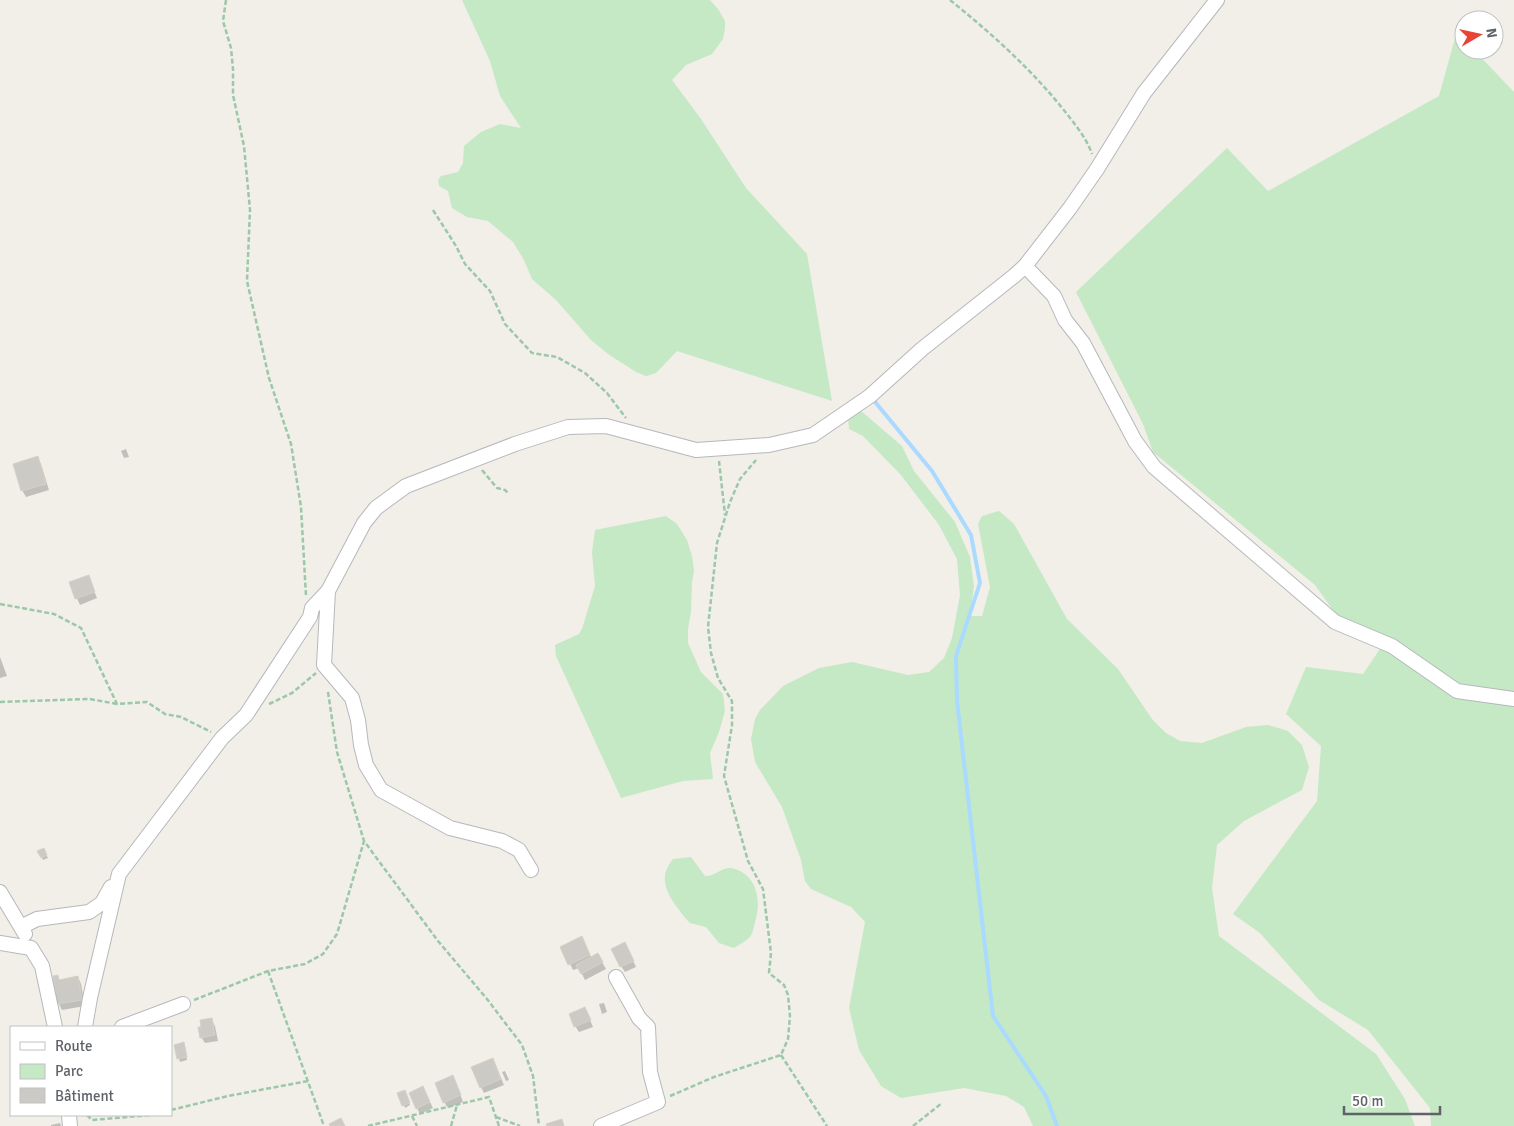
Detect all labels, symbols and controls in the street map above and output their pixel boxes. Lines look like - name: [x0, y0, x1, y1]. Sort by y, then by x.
- north arrow: [1454, 10, 1504, 60]
- text: N: [1482, 27, 1501, 39]
- legend: [10, 1026, 172, 1116]
- text: Route: [55, 1037, 92, 1055]
- text: Parc: [55, 1062, 83, 1080]
- scale bar: [1344, 1084, 1440, 1116]
- text: Bâtiment: [55, 1087, 114, 1105]
- text: 50 m: [1352, 1092, 1383, 1110]

